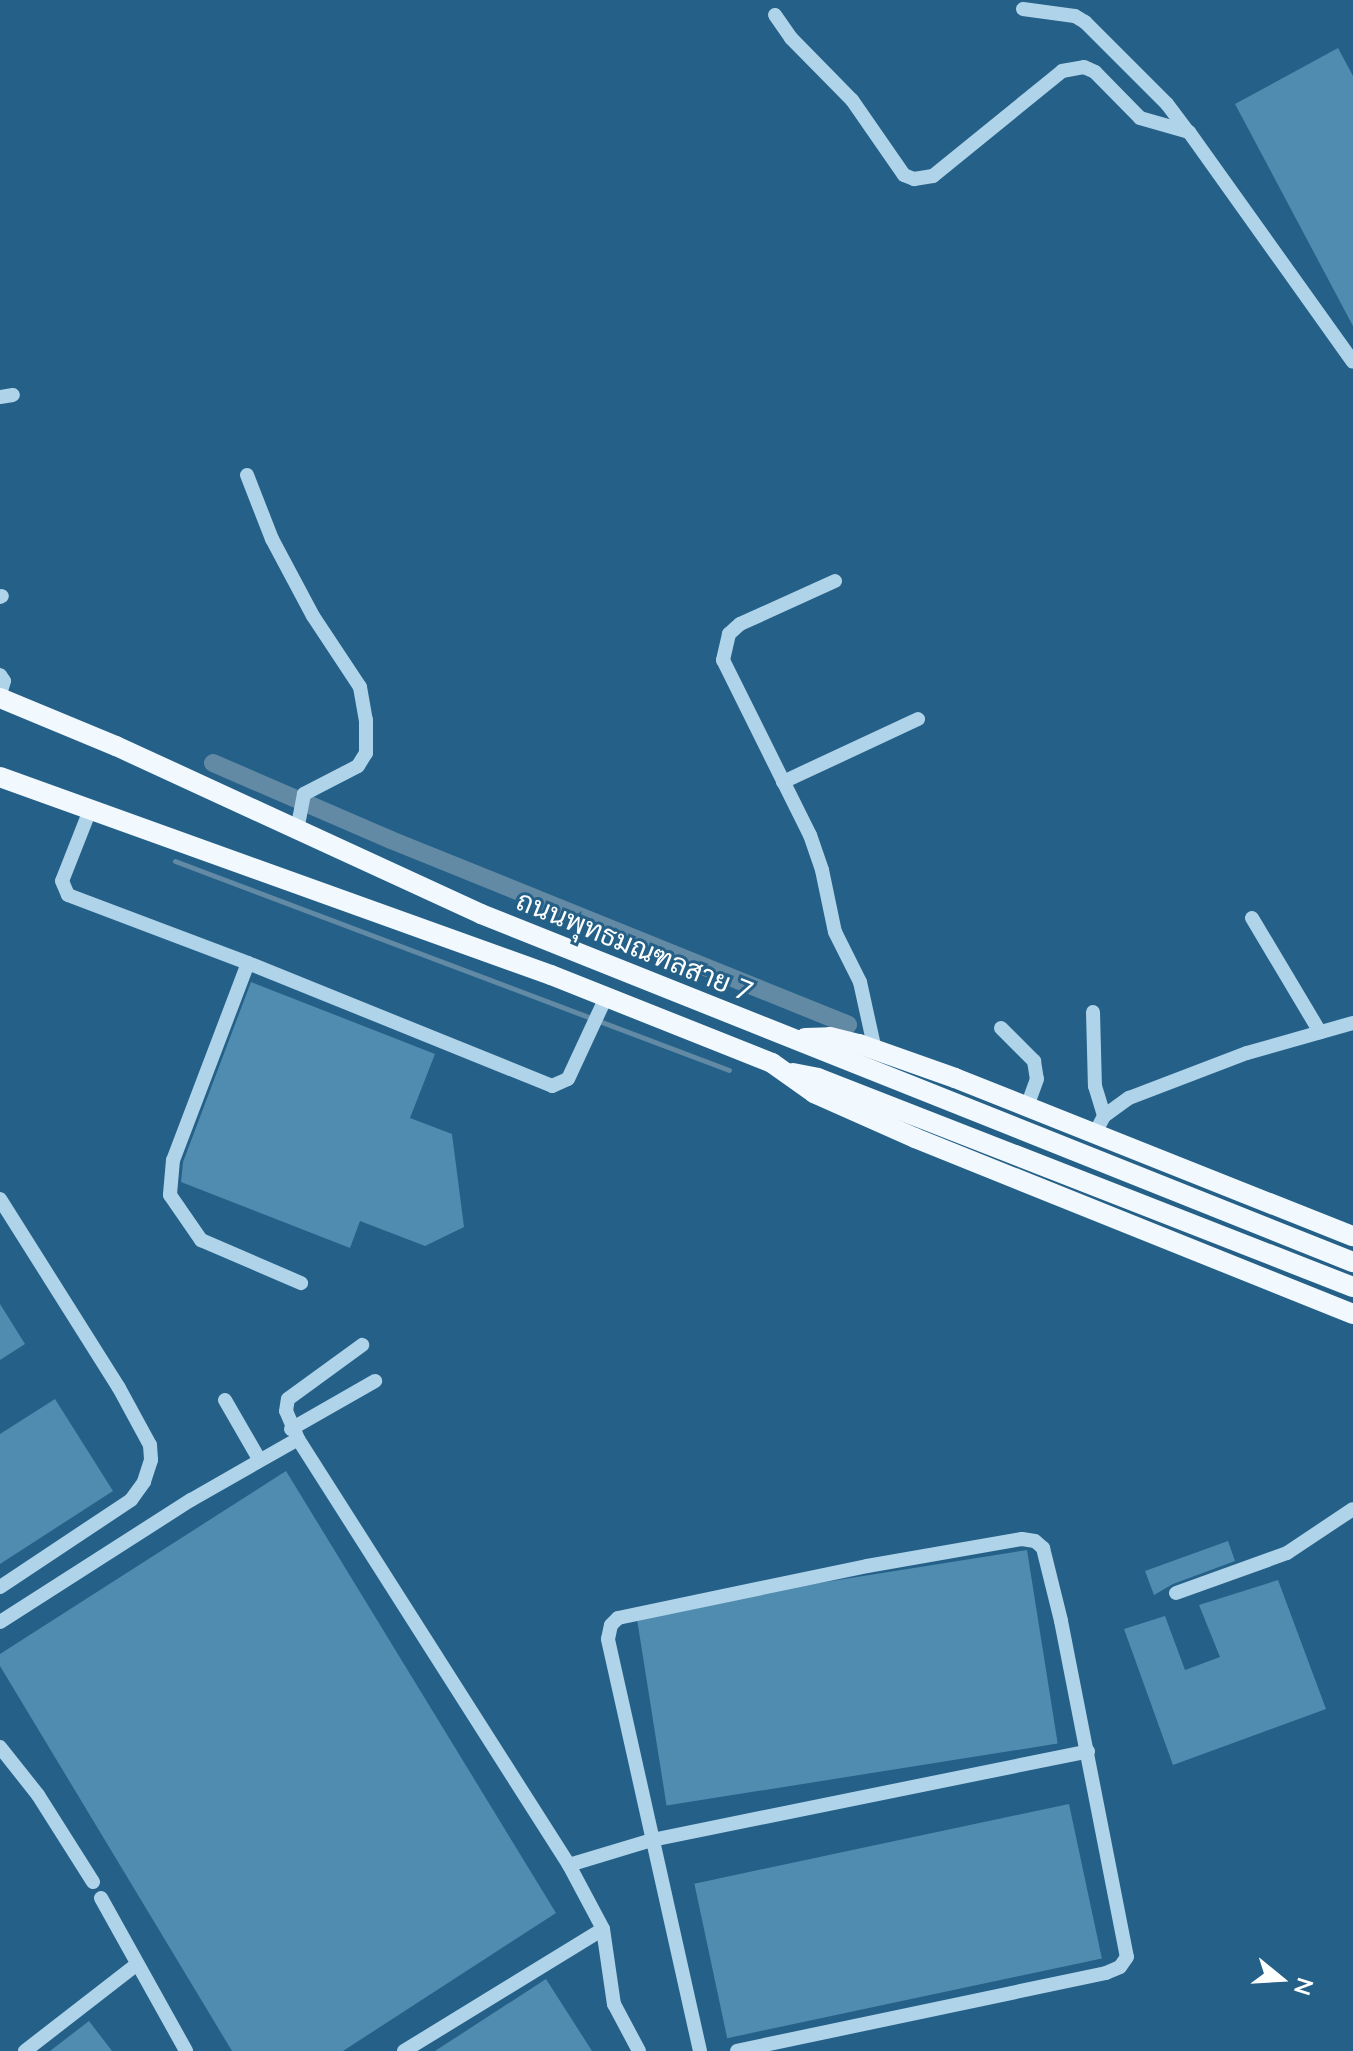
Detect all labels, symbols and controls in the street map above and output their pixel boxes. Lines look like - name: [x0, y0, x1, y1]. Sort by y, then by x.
- street label: ถนนพุทธมณฑลสาย 7: [512, 882, 758, 1008]
- north arrow: [1241, 1939, 1321, 2019]
- text: N: [1289, 1974, 1320, 1999]

